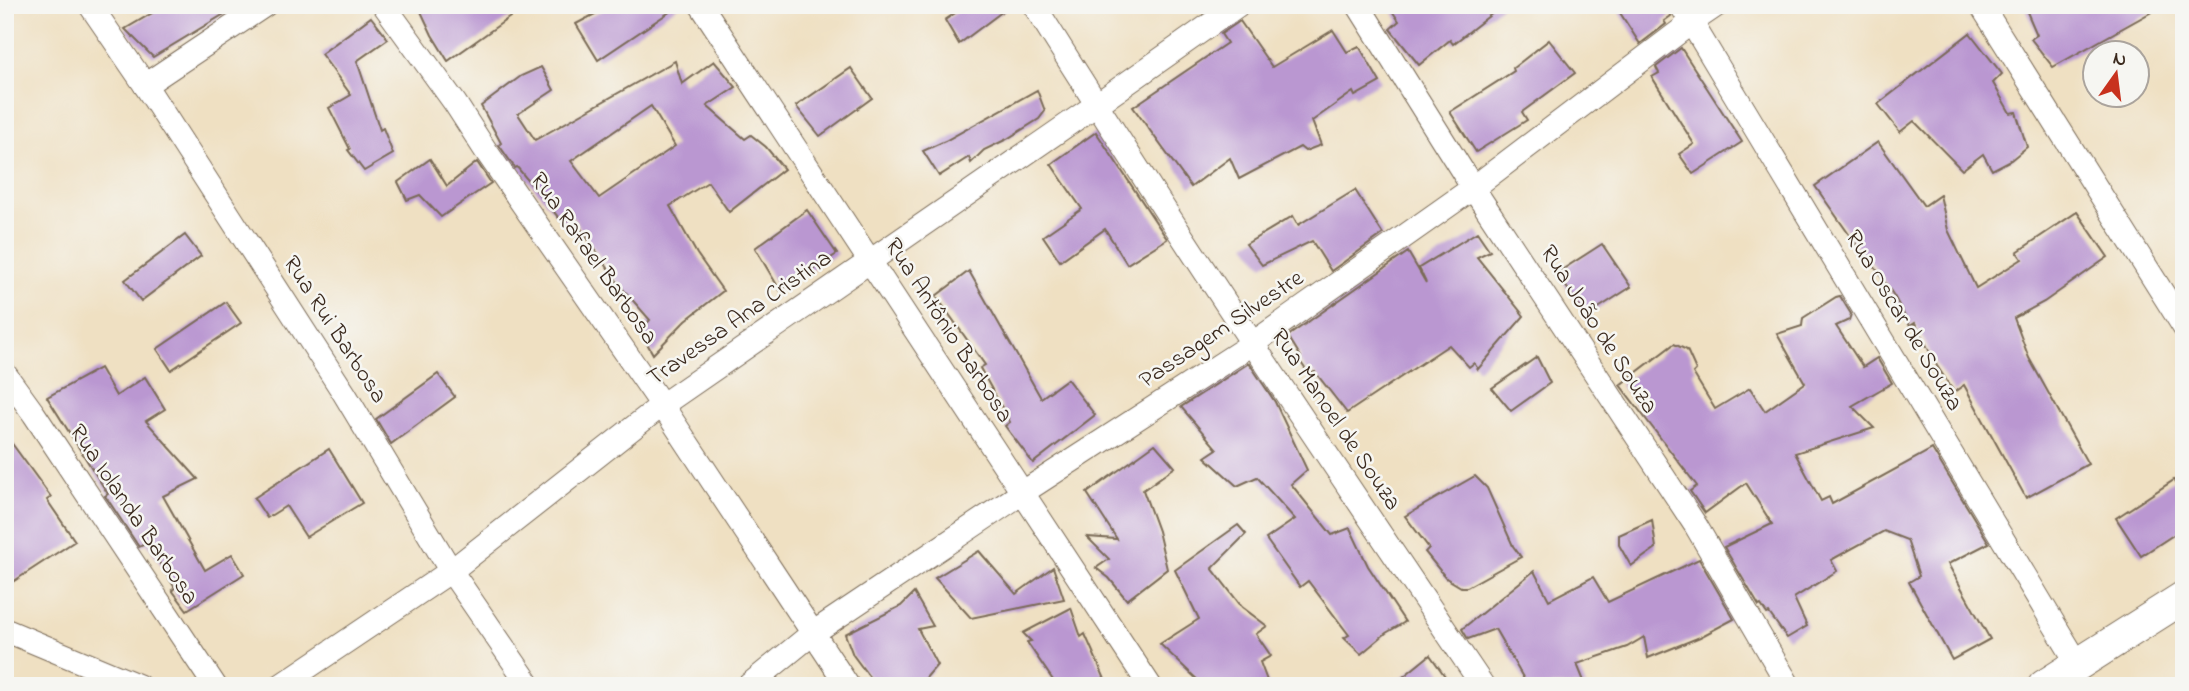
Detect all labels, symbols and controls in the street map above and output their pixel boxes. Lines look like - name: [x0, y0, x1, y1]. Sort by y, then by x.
- north arrow: [2080, 38, 2150, 108]
- text: N: [2110, 45, 2129, 75]
- street label: Rua Rafael Barbosa: [520, 165, 666, 353]
- street label: Rua Oscar de Souza: [1835, 224, 1971, 418]
- street label: Rua Antônio Barbosa: [875, 231, 1021, 431]
- street label: Rua João de Souza: [1530, 238, 1666, 422]
- street label: Travessa Ana Cristina: [641, 242, 839, 396]
- street label: Rua Rui Barbosa: [273, 249, 395, 411]
- street label: Passagem Silvestre: [1133, 262, 1312, 398]
- street label: Rua Manoel de Souza: [1261, 322, 1409, 518]
- street label: Rua Iolanda Barbosa: [59, 418, 207, 612]

